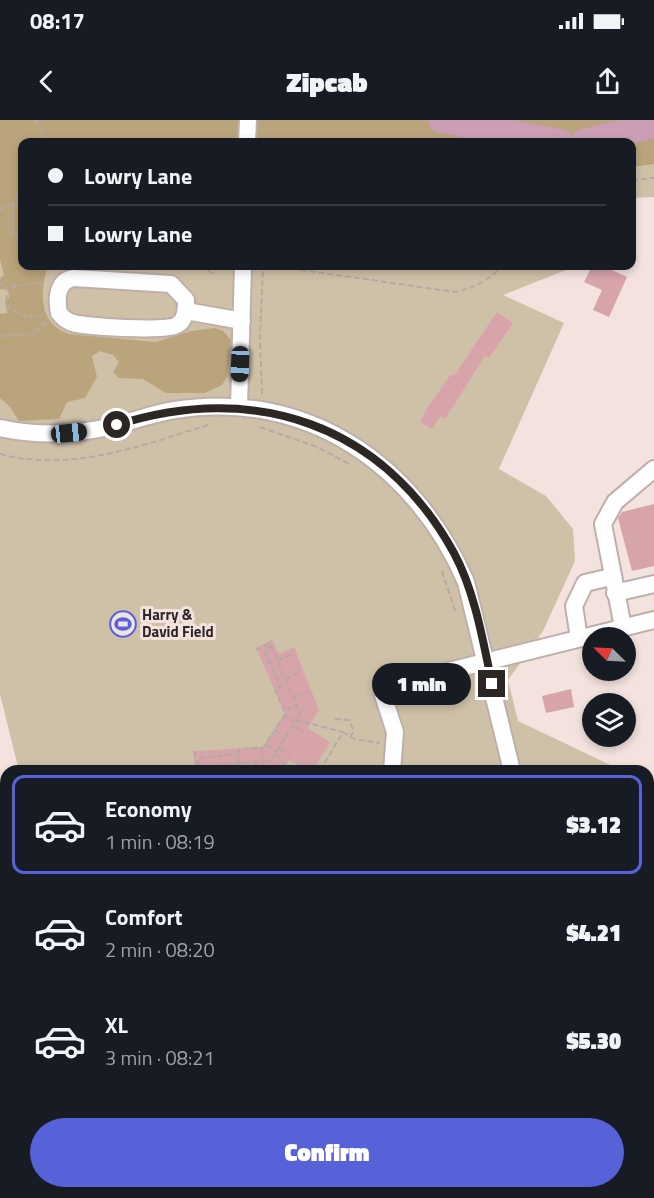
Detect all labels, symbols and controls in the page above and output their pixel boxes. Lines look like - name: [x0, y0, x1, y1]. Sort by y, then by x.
- text: 08:17: [30, 4, 85, 38]
- text: Zipcab: [286, 61, 368, 102]
- icon: back: [30, 65, 63, 98]
- icon: share: [591, 65, 624, 98]
- text: Lowry Lane: [84, 159, 192, 193]
- text: Lowry Lane: [84, 217, 192, 251]
- car: [230, 346, 250, 382]
- route start: [103, 411, 130, 438]
- car: [50, 422, 88, 444]
- place label: Harry & David Field: [142, 603, 214, 643]
- sports icon: Harry & David Field: [108, 609, 138, 639]
- north arrow: [582, 627, 636, 681]
- map controls: [582, 627, 636, 747]
- callout: 1 min: [372, 663, 471, 705]
- text: 1 min: [397, 668, 446, 699]
- route end: [478, 670, 505, 697]
- button: layers: [582, 693, 636, 747]
- text: Economy: [105, 792, 192, 826]
- icon: car: [33, 798, 87, 852]
- text: $3.12: [566, 808, 621, 842]
- text: 1 min · 08:19: [105, 826, 215, 857]
- text: Comfort: [105, 900, 183, 934]
- icon: car: [33, 906, 87, 960]
- text: $4.21: [566, 916, 621, 950]
- text: 2 min · 08:20: [105, 934, 215, 965]
- text: XL: [105, 1008, 128, 1042]
- icon: car: [33, 1014, 87, 1068]
- text: $5.30: [566, 1024, 621, 1058]
- text: 3 min · 08:21: [105, 1042, 215, 1073]
- button: Confirm: [30, 1118, 624, 1187]

